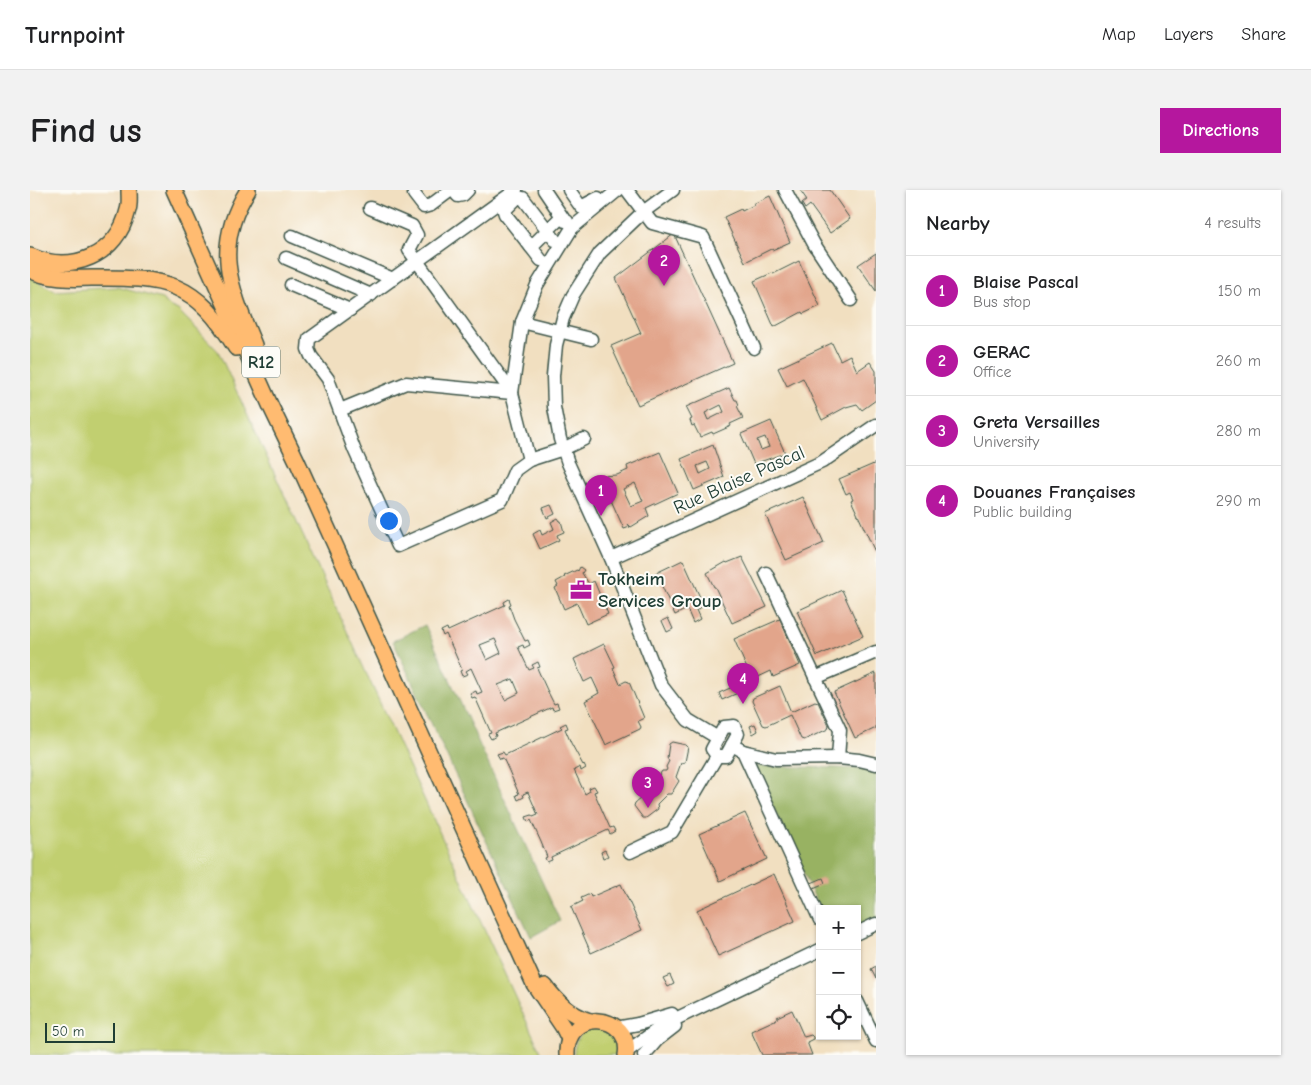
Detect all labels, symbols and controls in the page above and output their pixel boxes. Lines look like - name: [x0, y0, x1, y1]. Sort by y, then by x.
- text: Turnpoint: [25, 21, 124, 49]
- text: Map: [1102, 24, 1136, 45]
- text: Layers: [1164, 24, 1213, 45]
- text: Share: [1241, 24, 1286, 45]
- button: Directions: [1160, 108, 1281, 153]
- text: Find us: [30, 110, 142, 151]
- text: Nearby: [926, 211, 990, 235]
- text: 4 results: [1204, 214, 1261, 232]
- pin: 2: [648, 245, 680, 286]
- text: Blaise Pascal: [973, 271, 1079, 293]
- text: 1: [939, 282, 945, 300]
- text: 150 m: [1218, 282, 1261, 300]
- text: Bus stop: [973, 293, 1031, 311]
- text: GERAC: [973, 341, 1030, 363]
- road number: R12: [242, 346, 280, 378]
- text: 2: [938, 352, 946, 370]
- text: 260 m: [1216, 352, 1261, 370]
- text: Office: [973, 363, 1012, 381]
- text: Greta Versailles: [973, 411, 1100, 433]
- text: 3: [938, 422, 946, 440]
- text: 280 m: [1216, 422, 1261, 440]
- text: University: [973, 433, 1039, 451]
- street label: Rue Blaise Pascal: [670, 441, 808, 519]
- pin: 1: [585, 475, 617, 516]
- text: Douanes Françaises: [973, 481, 1135, 503]
- text: 4: [938, 492, 946, 510]
- text: 290 m: [1216, 492, 1261, 510]
- text: Public building: [973, 503, 1072, 521]
- your location: [376, 508, 402, 534]
- place label: Tokheim Services Group: [598, 568, 722, 612]
- office icon: Tokheim Services Group: [568, 577, 594, 603]
- pin: 4: [727, 663, 759, 704]
- pin: 3: [632, 767, 664, 808]
- map controls: [816, 905, 861, 1040]
- button: +: [816, 905, 861, 950]
- button: −: [816, 950, 861, 995]
- button: locate: [816, 995, 861, 1040]
- scale bar: [45, 1020, 115, 1043]
- text: 50 m: [52, 1023, 84, 1040]

